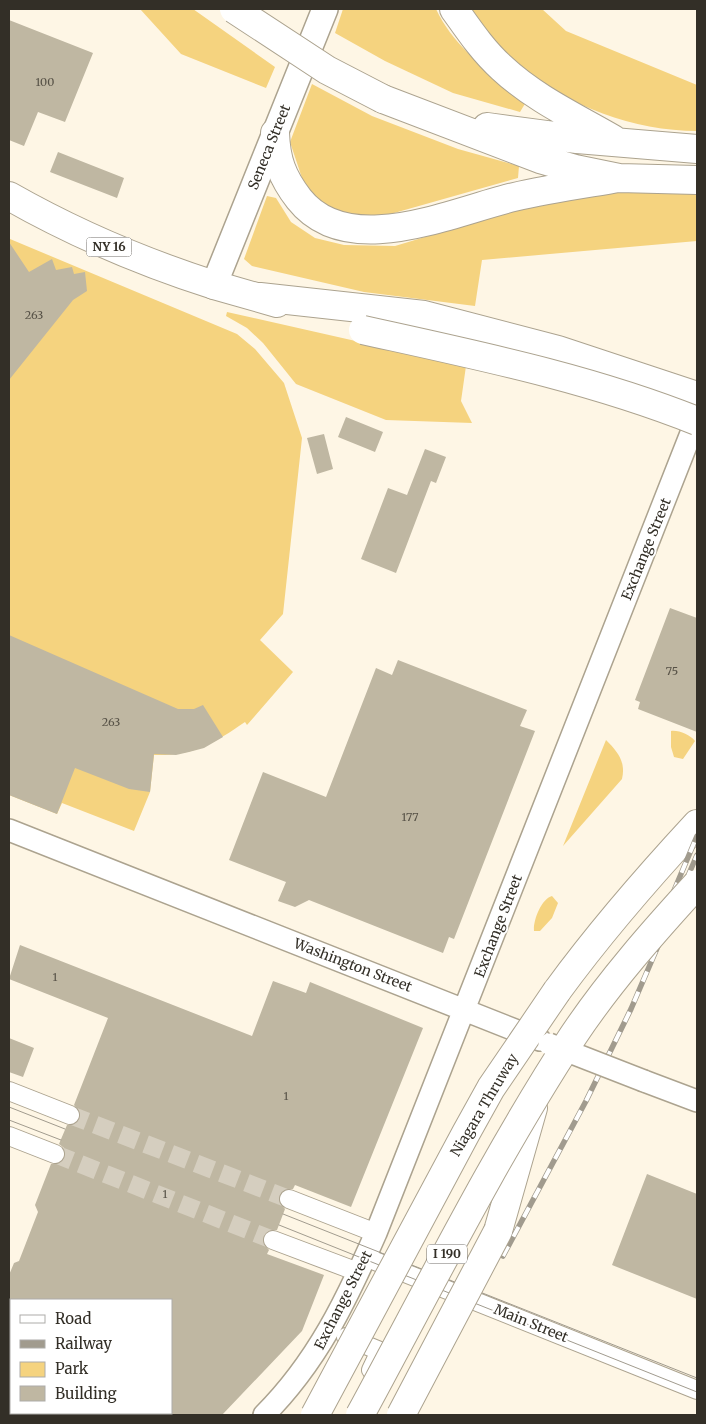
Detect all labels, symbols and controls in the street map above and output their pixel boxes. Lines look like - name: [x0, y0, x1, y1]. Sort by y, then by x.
- house number: 100: [36, 75, 54, 89]
- street label: Seneca Street: [244, 101, 295, 192]
- road number: NY 16: [86, 238, 132, 256]
- house number: 263: [25, 308, 43, 322]
- street label: Exchange Street: [617, 495, 675, 603]
- house number: 75: [666, 664, 678, 678]
- house number: 263: [102, 715, 120, 729]
- house number: 177: [402, 810, 418, 824]
- street label: Exchange Street: [470, 871, 526, 980]
- street label: Washington Street: [290, 934, 415, 996]
- house number: 1: [53, 970, 58, 984]
- street label: Niagara Thruway: [446, 1050, 522, 1160]
- house number: 1: [284, 1089, 289, 1103]
- house number: 1: [163, 1187, 168, 1201]
- road number: I 190: [427, 1244, 467, 1264]
- street label: Exchange Street: [310, 1247, 376, 1353]
- legend: [10, 1299, 172, 1414]
- street label: Main Street: [491, 1300, 571, 1346]
- text: Road: [55, 1309, 91, 1328]
- text: Railway: [55, 1334, 112, 1353]
- text: Park: [55, 1359, 89, 1378]
- text: Building: [55, 1384, 117, 1403]

